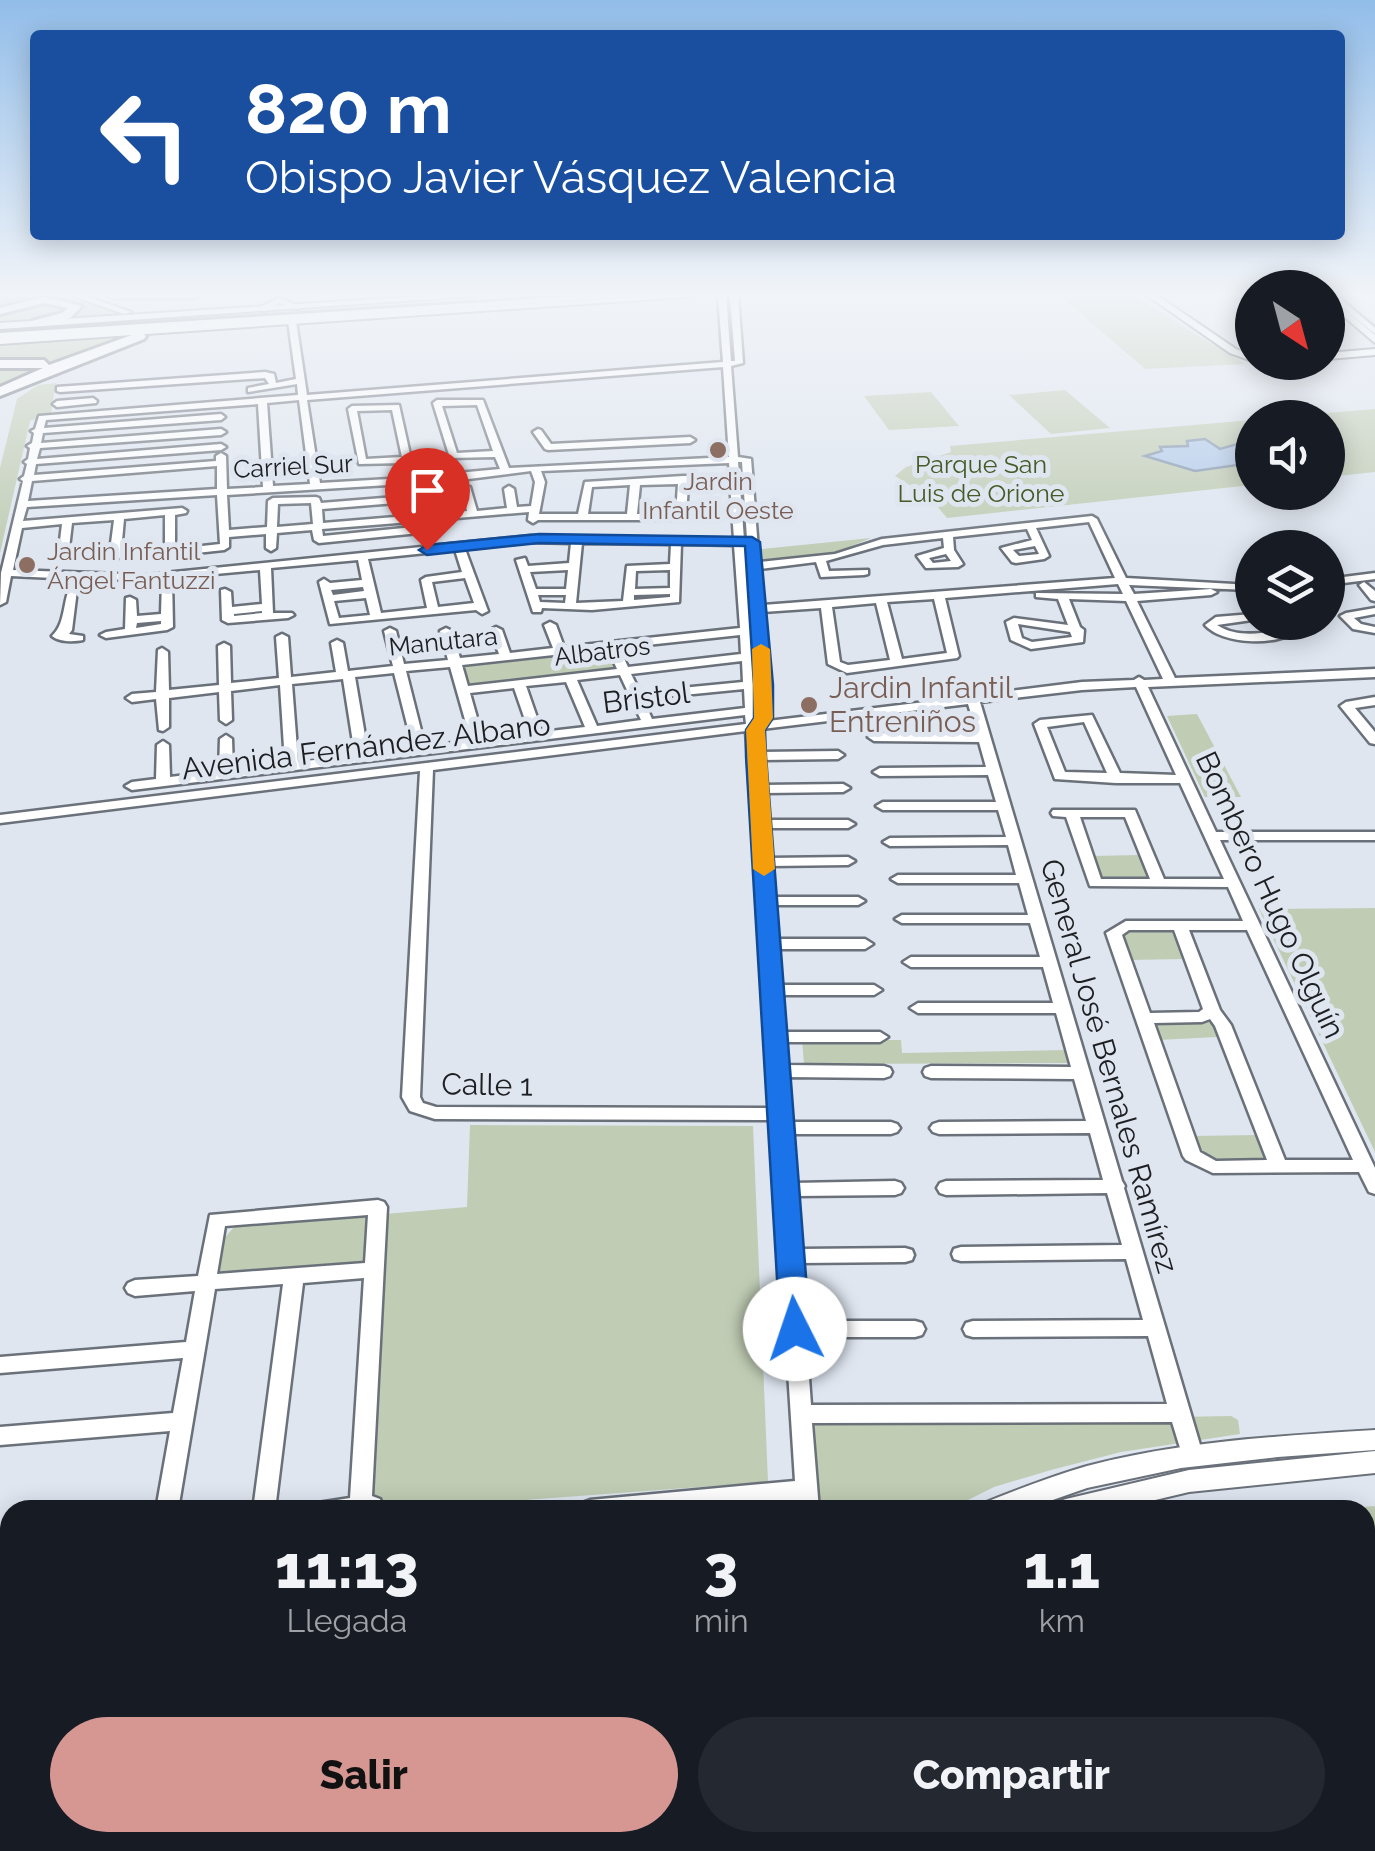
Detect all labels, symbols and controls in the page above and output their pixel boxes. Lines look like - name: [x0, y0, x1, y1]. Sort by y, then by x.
- text: 820 m: [245, 67, 452, 149]
- icon: left: [80, 70, 210, 200]
- text: Obispo Javier Vásquez Valencia: [245, 151, 897, 204]
- north arrow: [1235, 270, 1345, 380]
- map controls: [1235, 270, 1345, 640]
- button: sound: [1235, 400, 1345, 510]
- marker: Jardin Infantil Oeste: [707, 439, 729, 461]
- street label: Carriel Sur: [232, 448, 354, 484]
- pin: [385, 448, 470, 551]
- park label: Parque San Luis de Orione: [898, 449, 1064, 508]
- icon: arrive: [400, 463, 455, 518]
- place label: Jardin Infantil Oeste: [642, 466, 794, 525]
- button: layers: [1235, 530, 1345, 640]
- place label: Jardin Infantil Ángel Fantuzzi: [47, 536, 215, 595]
- marker: Jardin Infantil Ángel Fantuzzi: [16, 554, 38, 576]
- street label: Manutara: [387, 620, 499, 662]
- street label: Albatros: [552, 630, 652, 672]
- place label: Jardin Infantil Entreniños: [829, 670, 1014, 739]
- street label: Bristol: [600, 675, 692, 720]
- marker: Jardin Infantil Entreniños: [798, 694, 820, 716]
- street label: Avenida Fernández Albano: [179, 707, 552, 787]
- street label: Bombero Hugo Olguín: [1189, 746, 1352, 1044]
- street label: General José Bernales Ramírez: [1034, 855, 1185, 1277]
- street label: Calle 1: [441, 1066, 533, 1103]
- position arrow: [743, 1277, 847, 1381]
- text: 11:13: [275, 1532, 419, 1602]
- text: 3: [704, 1532, 738, 1602]
- text: 1.1: [1024, 1532, 1100, 1602]
- text: Llegada: [286, 1602, 407, 1639]
- text: min: [694, 1602, 749, 1639]
- text: km: [1039, 1602, 1085, 1639]
- button: Salir: [50, 1717, 678, 1832]
- button: Compartir: [698, 1717, 1325, 1832]

